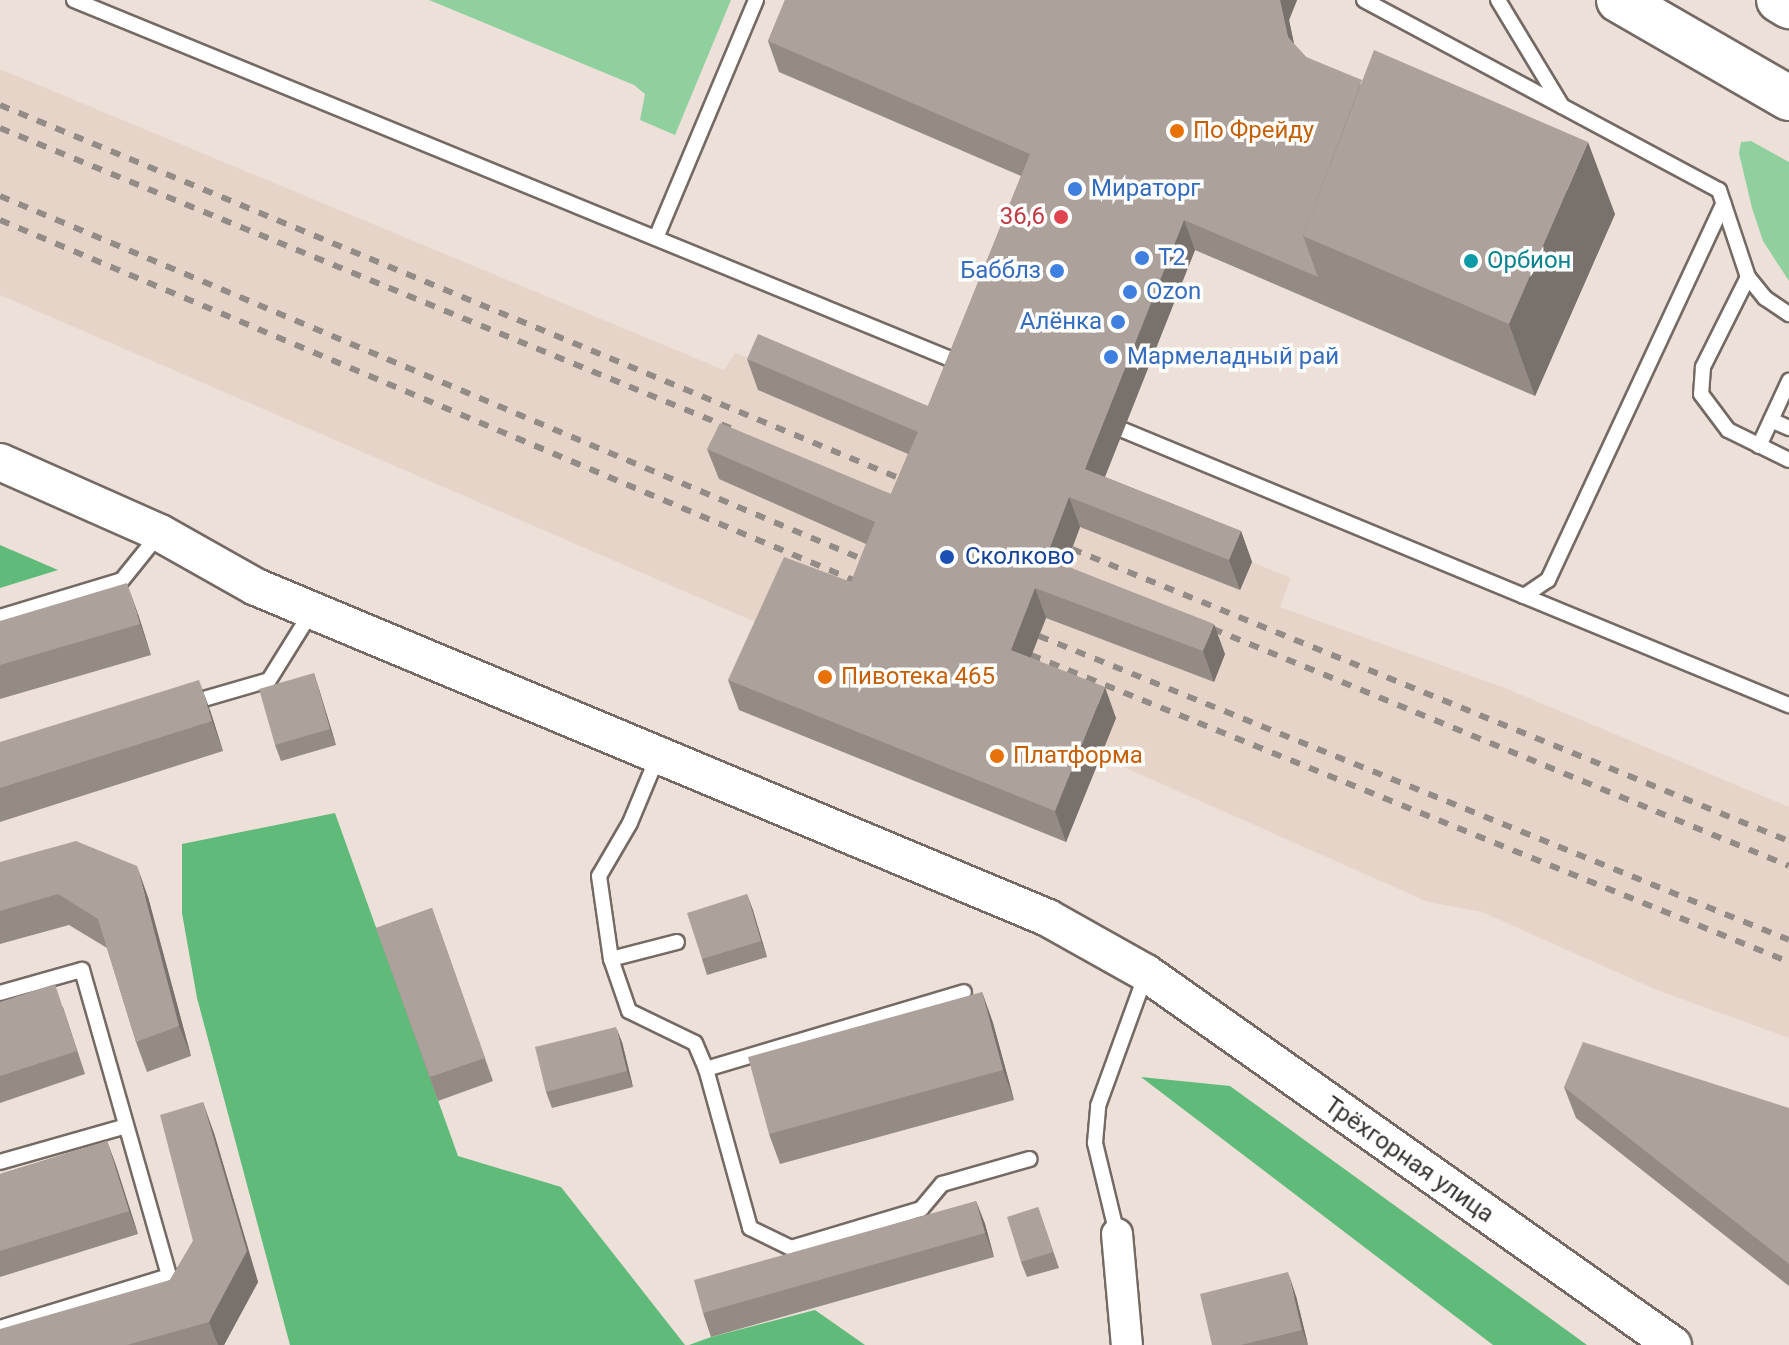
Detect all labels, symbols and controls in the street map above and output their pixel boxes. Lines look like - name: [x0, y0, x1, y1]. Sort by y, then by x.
- place label: По Фрейду: [1193, 117, 1314, 145]
- marker: По Фрейду: [1168, 122, 1186, 140]
- place label: Мираторг: [1091, 175, 1200, 203]
- marker: Мираторг: [1066, 180, 1084, 198]
- place label: 36,6: [1000, 203, 1045, 231]
- marker: 36,6: [1052, 208, 1070, 226]
- place label: T2: [1158, 244, 1186, 272]
- place label: Орбион: [1487, 247, 1571, 275]
- marker: T2: [1133, 249, 1151, 267]
- marker: Орбион: [1462, 252, 1480, 270]
- place label: Бабблз: [960, 257, 1041, 285]
- marker: Бабблз: [1048, 262, 1066, 280]
- place label: Ozon: [1146, 278, 1201, 306]
- marker: Ozon: [1121, 283, 1139, 301]
- place label: Алёнка: [1020, 308, 1102, 336]
- marker: Алёнка: [1109, 313, 1127, 331]
- place label: Мармеладный рай: [1127, 343, 1339, 371]
- marker: Мармеладный рай: [1102, 348, 1120, 366]
- place label: Сколково: [965, 543, 1075, 571]
- marker: Сколково: [936, 546, 958, 568]
- place label: Пивотека 465: [841, 663, 995, 691]
- marker: Пивотека 465: [816, 668, 834, 686]
- place label: Платформа: [1013, 742, 1143, 770]
- marker: Платформа: [988, 747, 1006, 765]
- street label: Трёхгорная улица: [1319, 1091, 1499, 1229]

